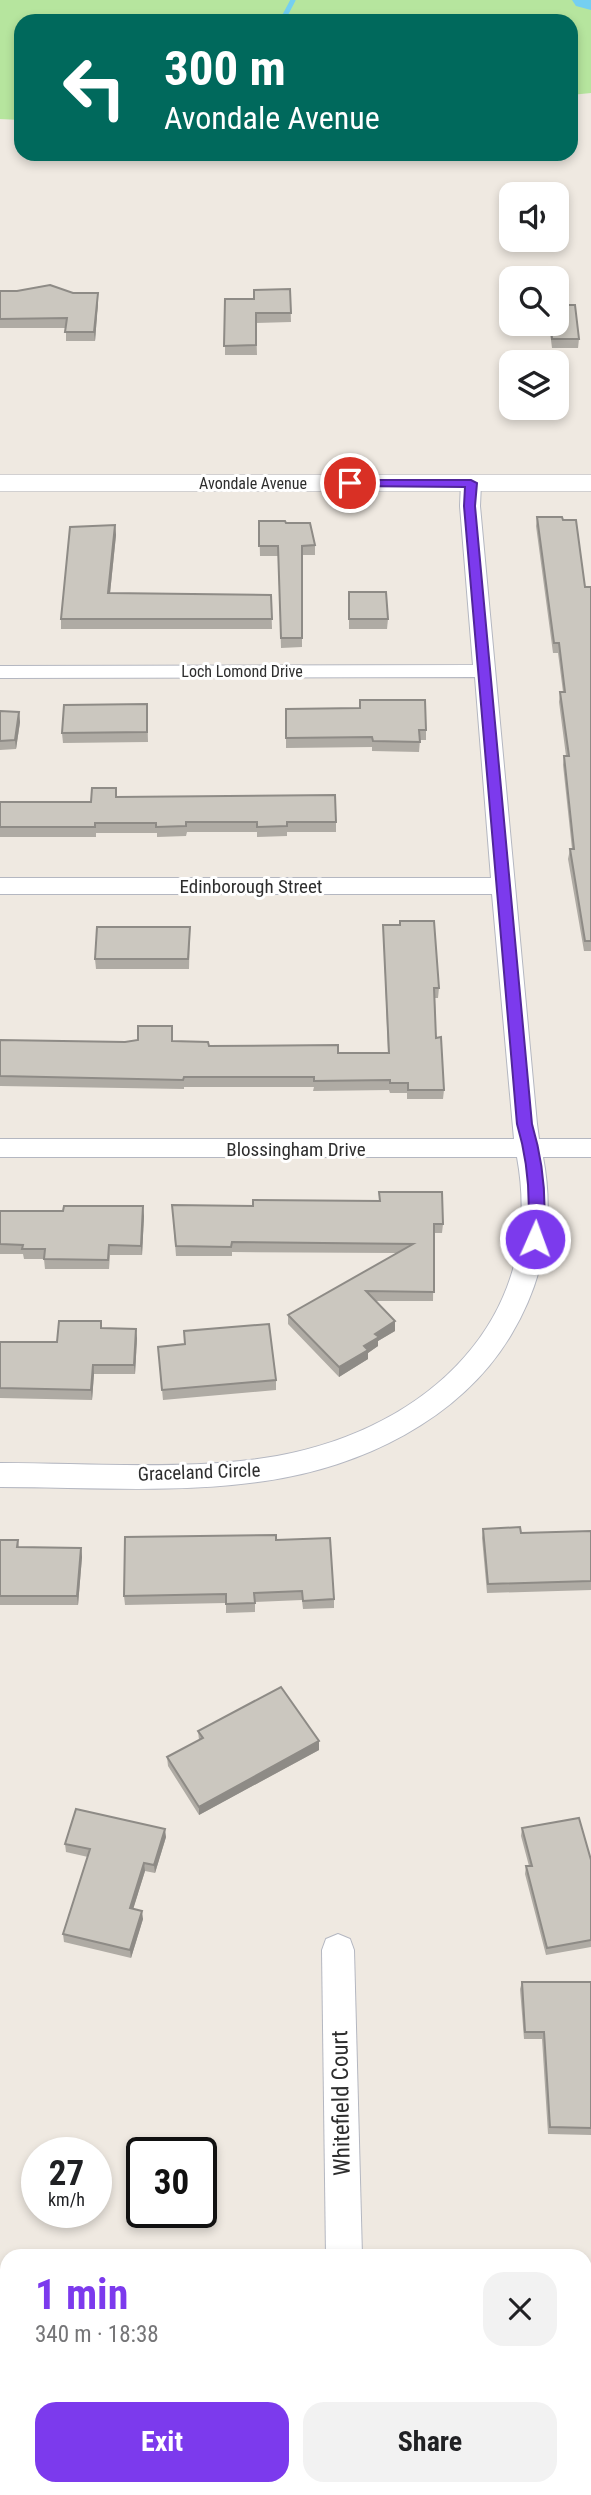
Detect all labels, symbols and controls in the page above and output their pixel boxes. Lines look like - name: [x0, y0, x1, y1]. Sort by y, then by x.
- text: 300 m: [164, 40, 286, 97]
- icon: left: [49, 42, 140, 133]
- text: Avondale Avenue: [164, 99, 380, 137]
- map controls: [499, 182, 569, 420]
- button: sound: [499, 182, 569, 252]
- button: search: [499, 266, 569, 336]
- button: layers: [499, 350, 569, 420]
- pin: [320, 453, 380, 513]
- icon: arrive: [331, 464, 369, 502]
- street label: Avondale Avenue: [199, 474, 307, 493]
- street label: Loch Lomond Drive: [181, 662, 303, 681]
- street label: Edinborough Street: [180, 875, 322, 898]
- street label: Blossingham Drive: [226, 1138, 366, 1161]
- position arrow: [498, 1202, 572, 1276]
- street label: Graceland Circle: [137, 1458, 261, 1486]
- street label: Whitefield Court: [326, 2030, 356, 2176]
- speed limit sign: 30: [126, 2137, 217, 2228]
- text: 27: [49, 2153, 84, 2194]
- text: km/h: [48, 2189, 85, 2210]
- text: 1 min: [35, 2270, 128, 2319]
- button: close: [483, 2272, 557, 2346]
- text: 340 m · 18:38: [35, 2321, 159, 2348]
- button: Exit: [35, 2402, 289, 2482]
- button: Share: [303, 2402, 557, 2482]

